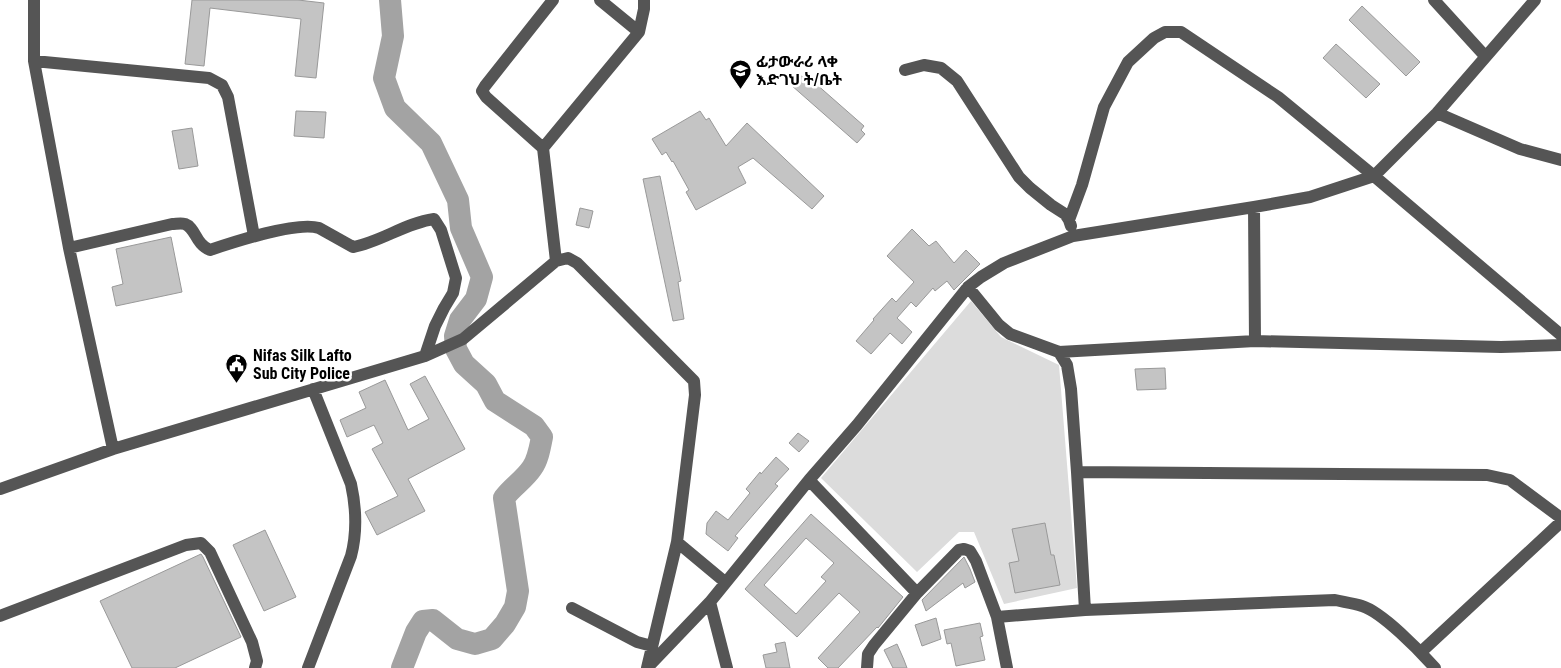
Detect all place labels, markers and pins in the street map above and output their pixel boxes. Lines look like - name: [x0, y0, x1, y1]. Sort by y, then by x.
- place label: ፊታውራሪ ላቀ እድገህ ት/ቤት: [756, 52, 842, 89]
- school or university icon: ፊታውራሪ ላቀ እድገህ ት/ቤት: [728, 58, 752, 89]
- place label: Nifas Silk Lafto Sub City Police: [253, 346, 352, 383]
- public building icon: Nifas Silk Lafto Sub City Police: [225, 352, 249, 383]

